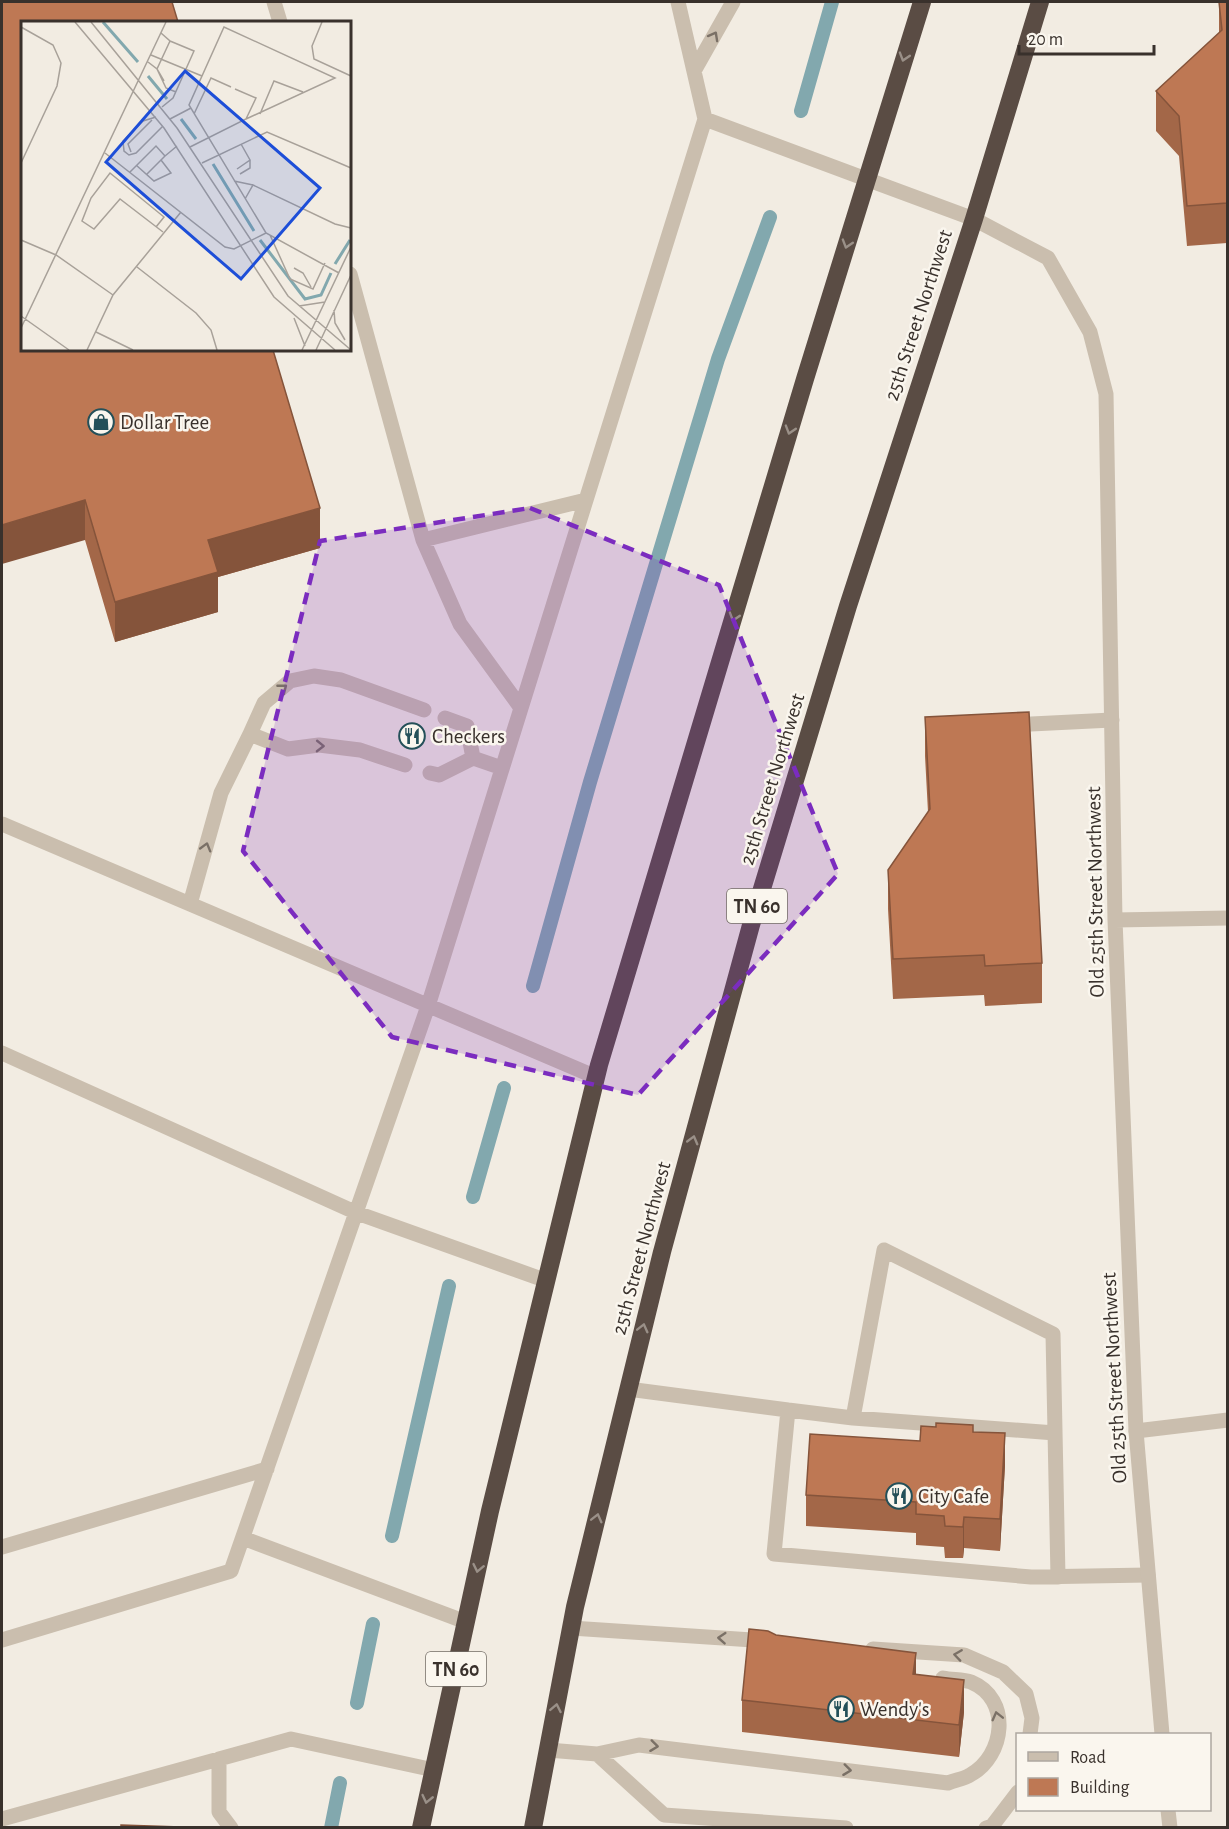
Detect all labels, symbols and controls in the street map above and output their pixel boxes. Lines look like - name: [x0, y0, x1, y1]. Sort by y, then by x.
- scale bar: [1019, 18, 1154, 56]
- inset map: [21, 21, 351, 351]
- text: 20 m: [1028, 31, 1063, 49]
- one-way arrow: [706, 32, 718, 43]
- one-way arrow: [899, 51, 911, 62]
- street label: 25th Street Northwest: [881, 227, 956, 403]
- one-way arrow: [842, 238, 854, 249]
- shop icon: Dollar Tree: [86, 407, 116, 437]
- place label: Dollar Tree: [120, 412, 209, 433]
- one-way arrow: [785, 424, 797, 435]
- one-way arrow: [729, 611, 741, 622]
- one-way arrow: [276, 684, 287, 695]
- street label: 25th Street Northwest: [736, 691, 809, 867]
- restaurant icon: Checkers: [397, 721, 427, 751]
- place label: Checkers: [432, 726, 505, 747]
- one-way arrow: [315, 740, 324, 752]
- street label: Old 25th Street Northwest: [1083, 786, 1108, 998]
- one-way arrow: [198, 842, 211, 852]
- road number: TN 60: [727, 889, 787, 923]
- one-way arrow: [685, 1135, 698, 1145]
- street label: 25th Street Northwest: [608, 1159, 675, 1337]
- street label: Old 25th Street Northwest: [1098, 1272, 1131, 1484]
- one-way arrow: [636, 1323, 649, 1333]
- restaurant icon: City Cafe: [884, 1481, 914, 1511]
- place label: City Cafe: [918, 1486, 989, 1507]
- one-way arrow: [589, 1513, 602, 1523]
- one-way arrow: [472, 1563, 485, 1573]
- one-way arrow: [717, 1632, 727, 1645]
- one-way arrow: [954, 1650, 963, 1662]
- road number: TN 60: [426, 1652, 486, 1686]
- restaurant icon: Wendy's: [826, 1694, 856, 1724]
- place label: Wendy's: [860, 1699, 929, 1720]
- one-way arrow: [549, 1704, 562, 1714]
- one-way arrow: [992, 1712, 1005, 1722]
- legend: [1016, 1733, 1211, 1811]
- one-way arrow: [649, 1740, 658, 1752]
- text: Road: [1070, 1749, 1106, 1767]
- one-way arrow: [843, 1764, 852, 1776]
- text: Building: [1070, 1779, 1130, 1797]
- one-way arrow: [421, 1794, 434, 1804]

